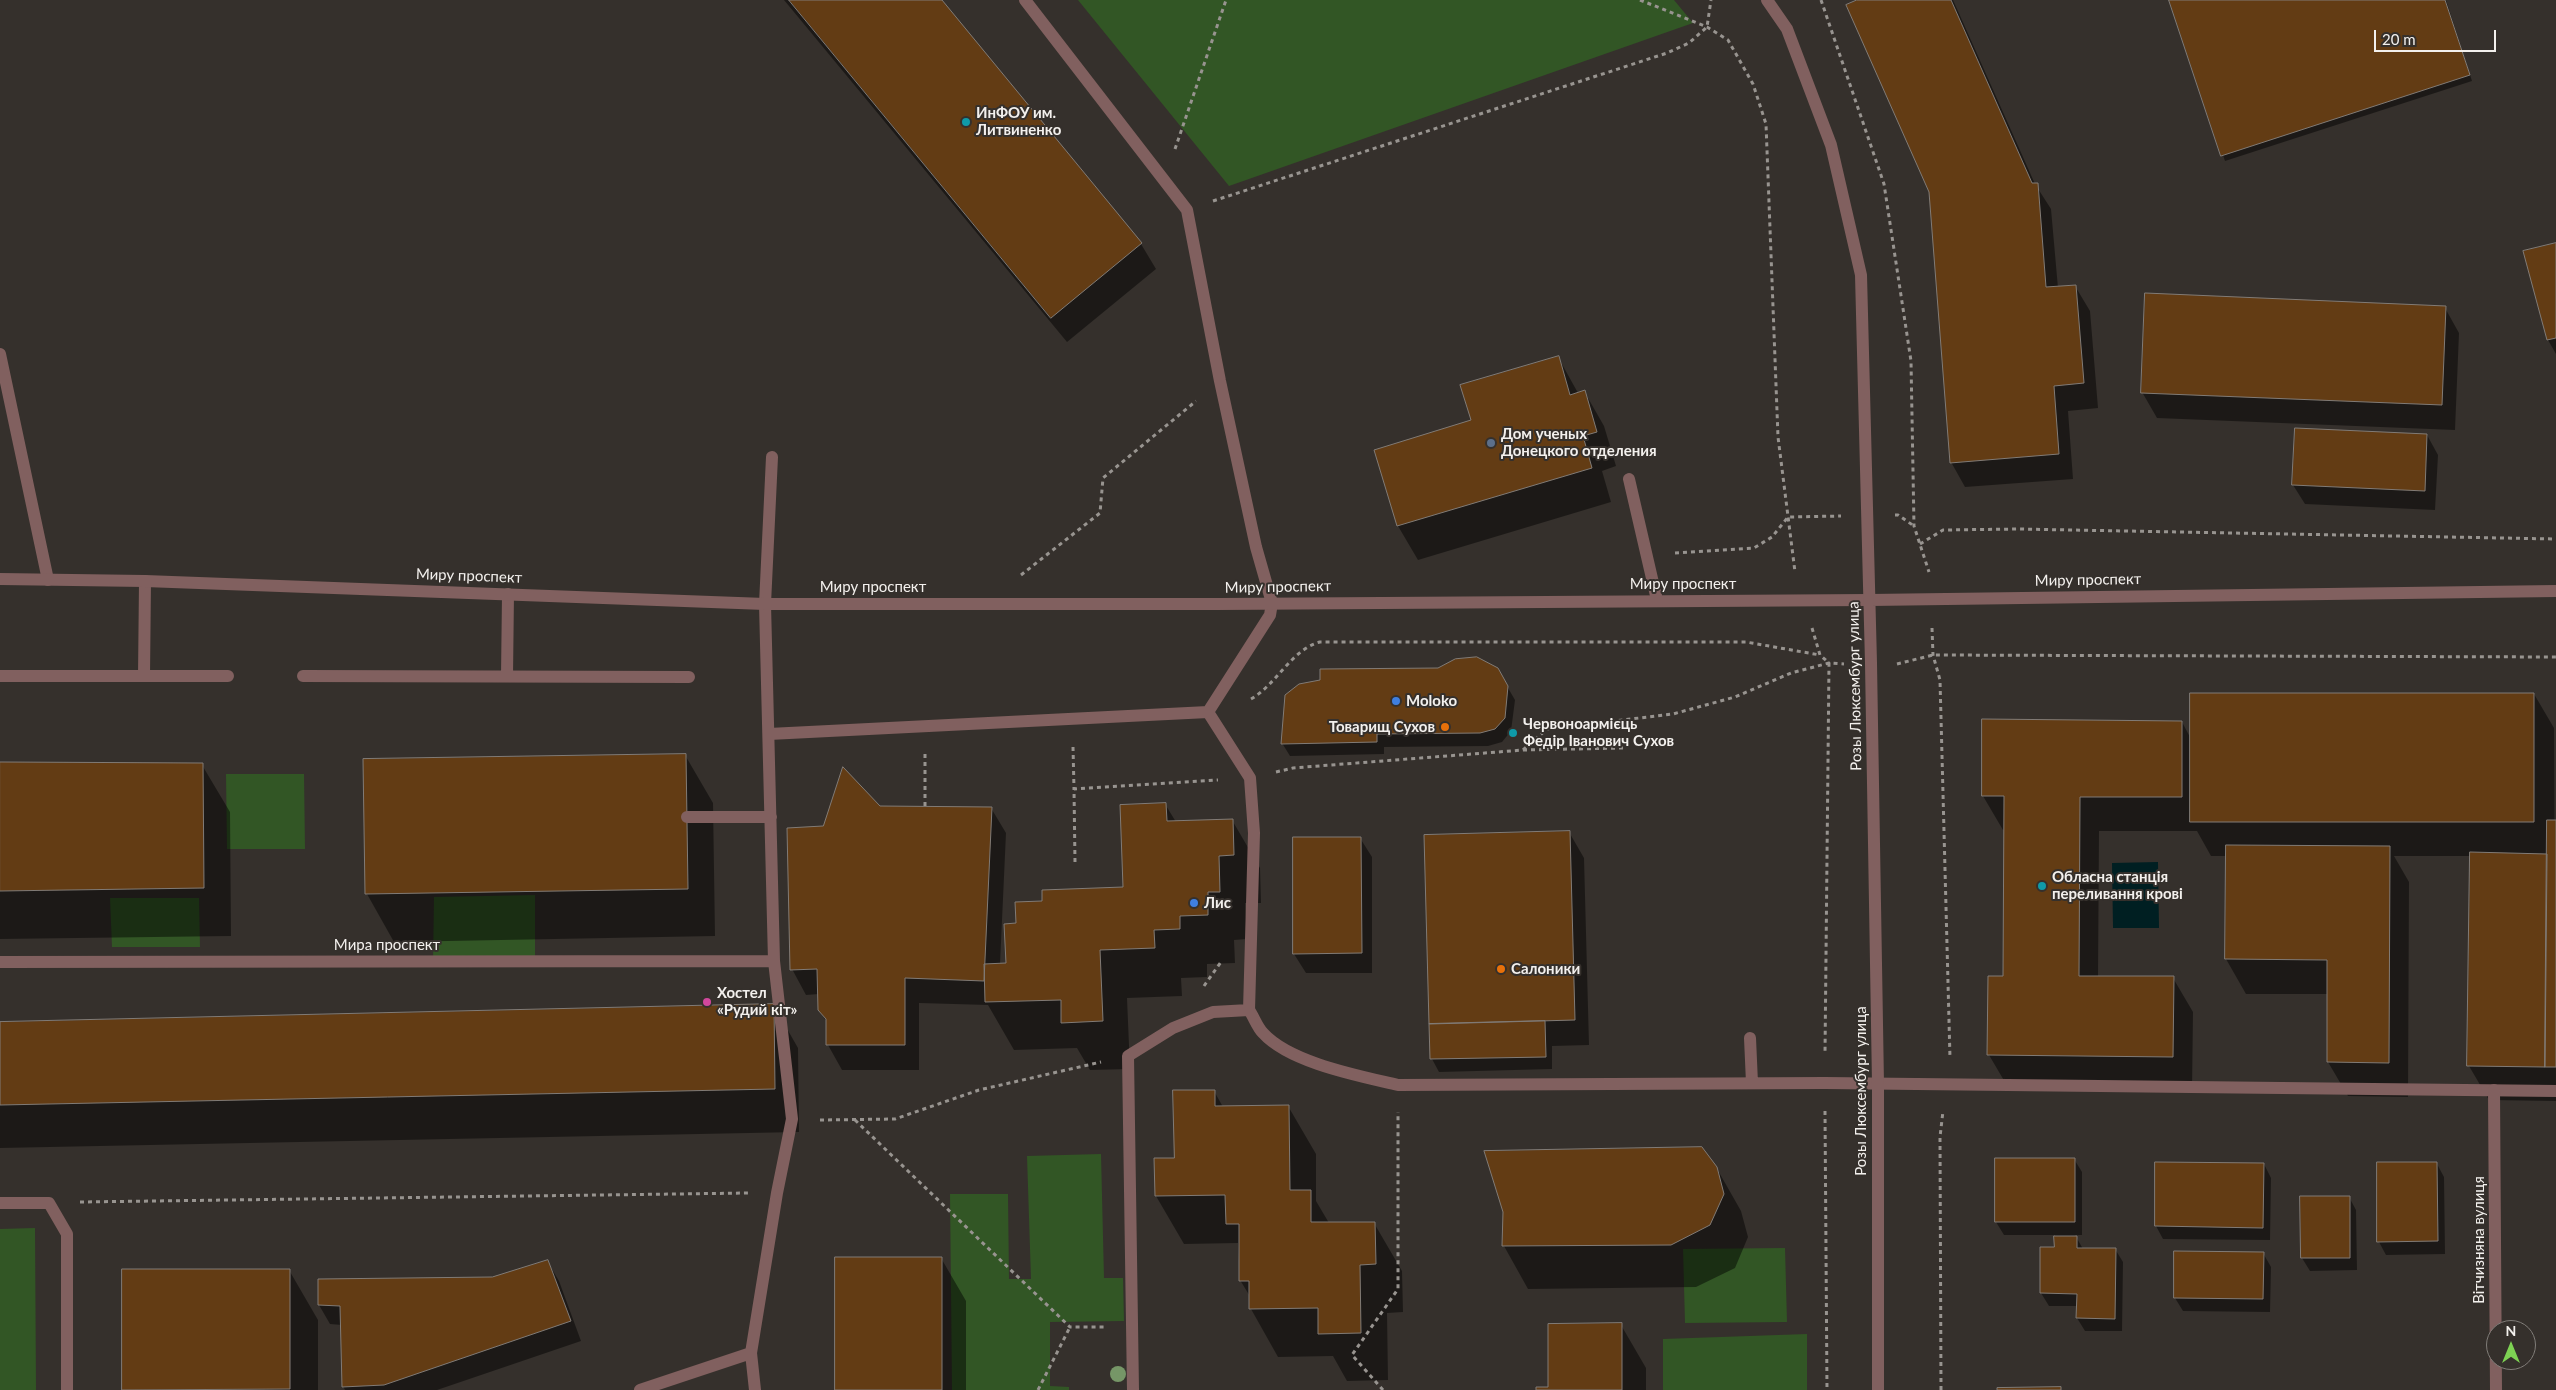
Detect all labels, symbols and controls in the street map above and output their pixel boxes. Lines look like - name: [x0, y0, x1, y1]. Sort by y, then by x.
- scale bar: [2376, 20, 2498, 52]
- text: 20 m: [2382, 30, 2416, 48]
- place label: ИнФОУ им. Литвиненко: [976, 104, 1061, 139]
- marker: ИнФОУ им. Литвиненко: [960, 116, 972, 128]
- place label: Дом ученых Донецкого отделения: [1501, 425, 1657, 460]
- marker: Дом ученых Донецкого отделения: [1485, 437, 1497, 449]
- street label: Миру проспект: [415, 565, 523, 587]
- street label: Миру проспект: [2035, 570, 2141, 590]
- street label: Миру проспект: [1630, 575, 1736, 593]
- street label: Миру проспект: [1225, 577, 1331, 597]
- street label: Миру проспект: [820, 578, 926, 596]
- street label: Розы Люксембург улица: [1845, 601, 1865, 771]
- place label: Moloko: [1406, 692, 1457, 710]
- marker: Moloko: [1390, 695, 1402, 707]
- place label: Червоноармієць Федір Іванович Сухов: [1523, 715, 1674, 750]
- place label: Товарищ Сухов: [1329, 718, 1435, 736]
- marker: Товарищ Сухов: [1439, 721, 1451, 733]
- marker: Червоноармієць Федір Іванович Сухов: [1507, 727, 1519, 739]
- place label: Обласна станція переливання крові: [2052, 868, 2183, 903]
- marker: Обласна станція переливання крові: [2036, 880, 2048, 892]
- place label: Лис: [1204, 894, 1231, 912]
- marker: Лис: [1188, 897, 1200, 909]
- street label: Мира проспект: [334, 936, 440, 954]
- place label: Салоники: [1511, 960, 1580, 978]
- marker: Салоники: [1495, 963, 1507, 975]
- place label: Хостел «Рудий кіт»: [717, 984, 797, 1019]
- marker: Хостел «Рудий кіт»: [701, 996, 713, 1008]
- street label: Розы Люксембург улица: [1852, 1006, 1870, 1176]
- street label: Вітчизняна вулиця: [2470, 1176, 2488, 1304]
- north arrow: [2486, 1320, 2536, 1370]
- text: N: [2506, 1322, 2516, 1339]

